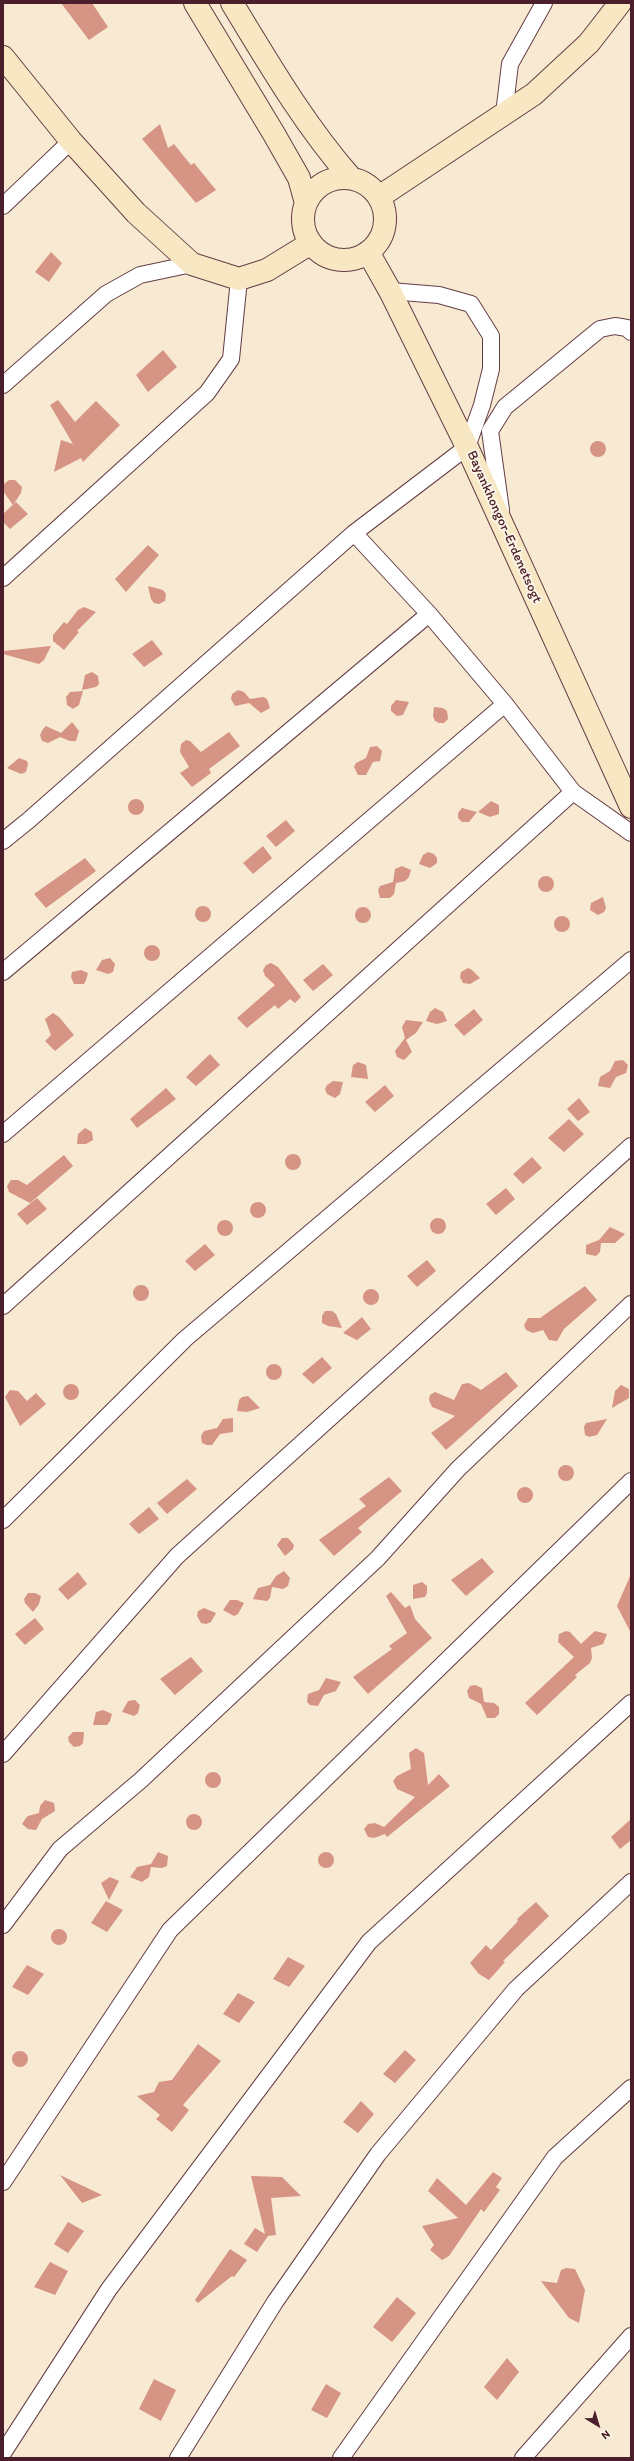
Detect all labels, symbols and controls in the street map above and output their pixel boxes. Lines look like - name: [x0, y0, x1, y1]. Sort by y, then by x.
- street label: Bayankhongor-Erdenetsogt: [463, 448, 545, 606]
- north arrow: [578, 2405, 618, 2445]
- text: N: [599, 2427, 613, 2442]

